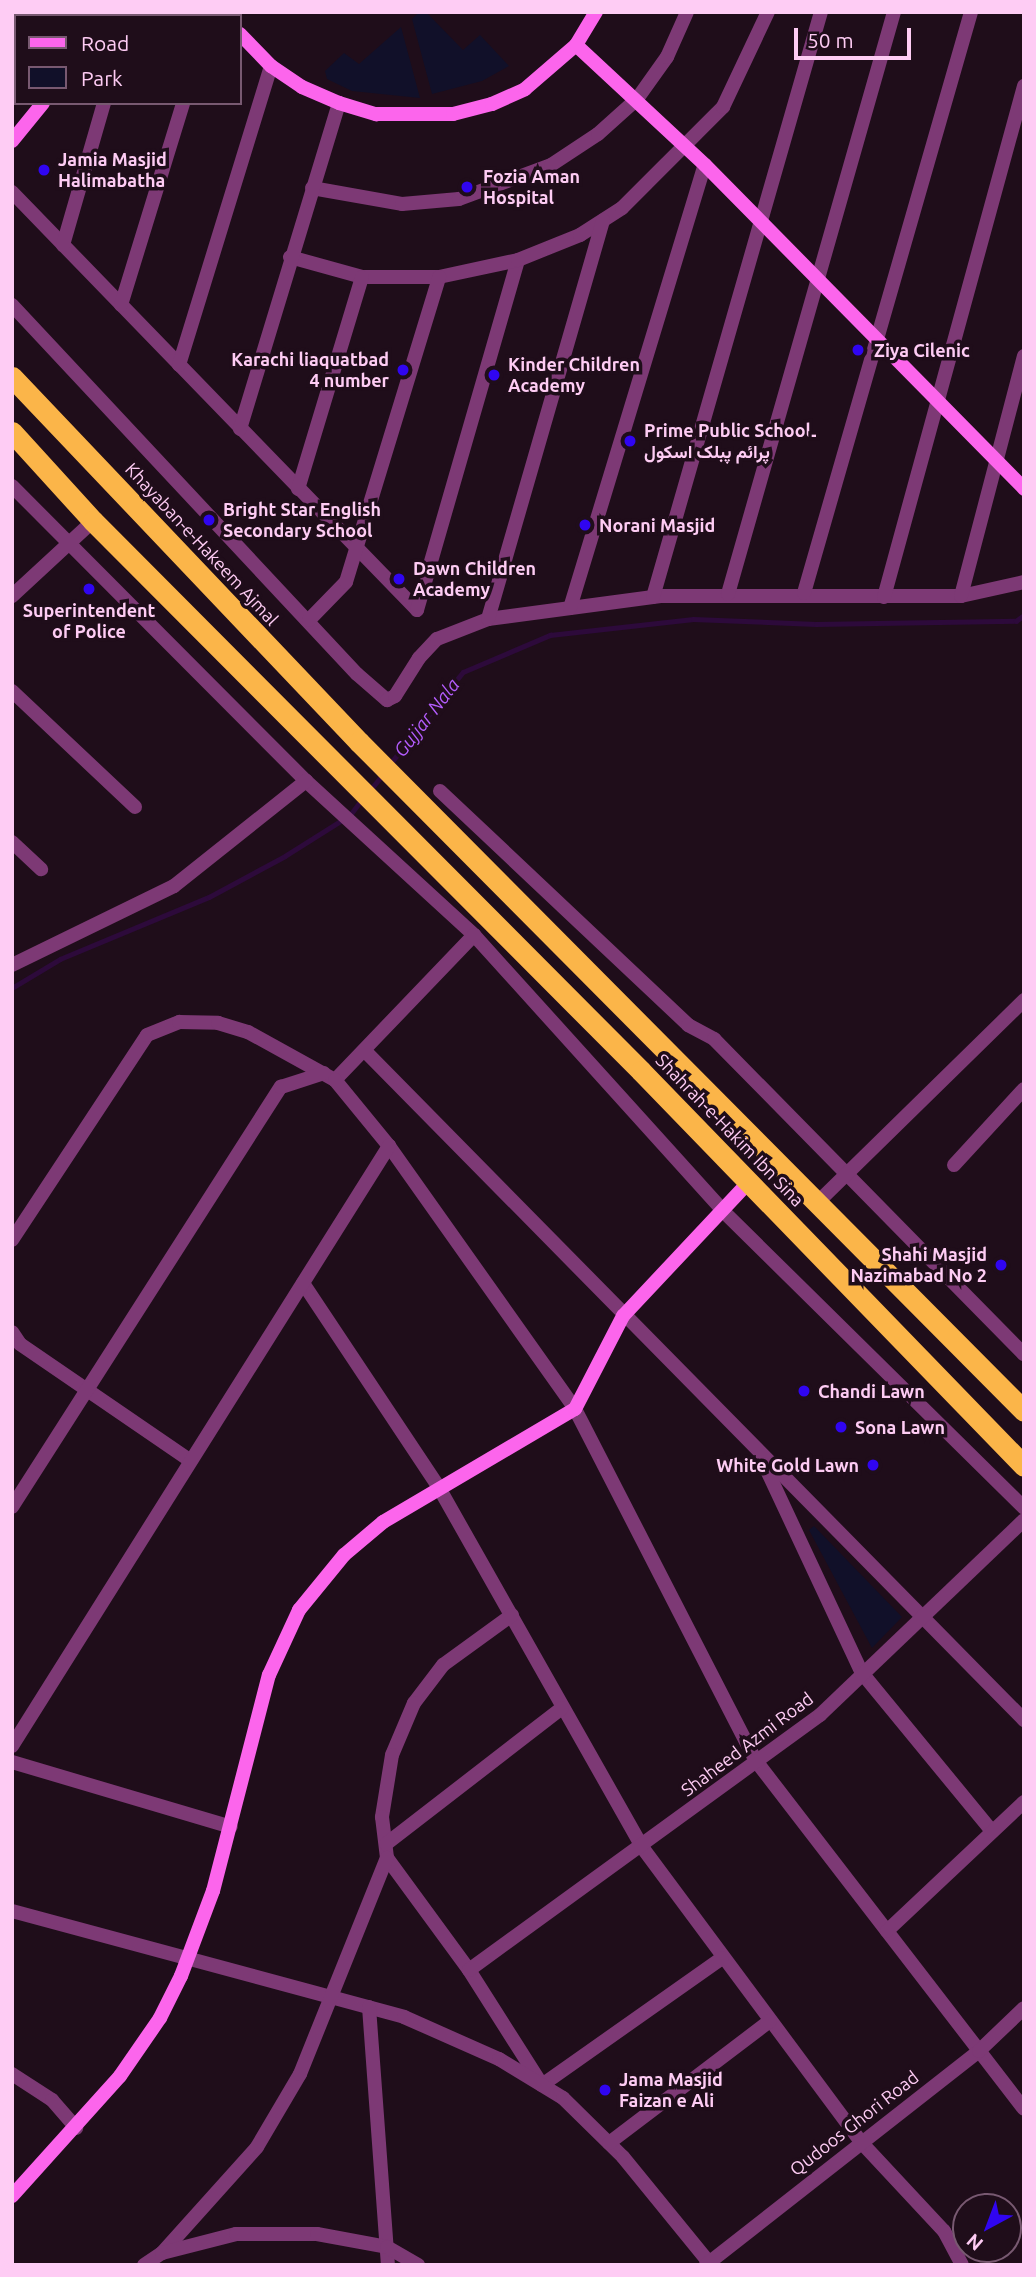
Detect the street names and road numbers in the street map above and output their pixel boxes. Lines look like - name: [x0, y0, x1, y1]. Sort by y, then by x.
- street label: Khayaban-e-Hakeem Ajmal: [121, 458, 283, 630]
- street label: Shahrah-e-Hakim Ibn Sina: [651, 1049, 809, 1211]
- street label: Shaheed Azmi Road: [677, 1687, 817, 1801]
- street label: Qudoos Ghori Road: [785, 2066, 923, 2180]

